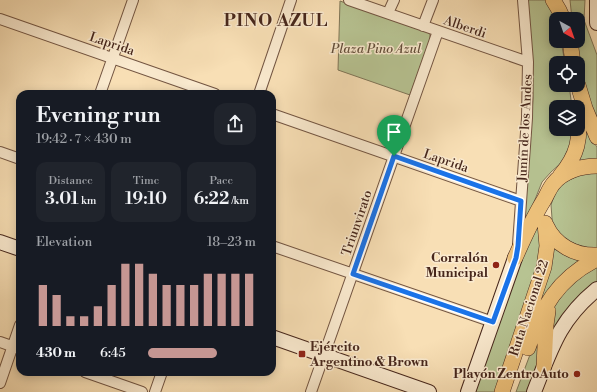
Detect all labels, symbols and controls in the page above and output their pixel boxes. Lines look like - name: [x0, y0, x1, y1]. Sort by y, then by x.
- district label: PINO AZUL: [224, 10, 328, 32]
- street label: Alberdi: [441, 12, 488, 42]
- north arrow: [549, 12, 585, 48]
- map controls: [549, 12, 585, 136]
- street label: Laprida: [87, 29, 137, 59]
- park label: Plaza Pino Azul: [330, 41, 422, 57]
- button: locate: [549, 56, 585, 92]
- street label: Junín de los Andes: [514, 73, 536, 183]
- button: layers: [549, 100, 585, 136]
- text: Evening run: [36, 102, 161, 129]
- button: share: [214, 103, 256, 145]
- pin: [377, 115, 411, 156]
- icon: arrive: [383, 121, 405, 143]
- text: 19:42 · 7 × 430 m: [36, 131, 132, 147]
- street label: Laprida: [421, 146, 471, 176]
- text: Distance: [48, 174, 93, 188]
- text: Time: [133, 174, 159, 188]
- text: Pace: [210, 174, 233, 188]
- text: 3.01: [45, 188, 79, 210]
- text: 19:10: [125, 188, 167, 210]
- text: 6:22: [194, 188, 229, 210]
- street label: Triunvirato: [338, 188, 376, 258]
- text: km: [79, 194, 96, 208]
- text: /km: [229, 194, 249, 208]
- text: Elevation: [36, 234, 92, 250]
- text: 18–23 m: [207, 234, 256, 250]
- place label: Corralón Municipal: [425, 250, 489, 281]
- street label: Ruta Nacional 22: [506, 258, 552, 358]
- marker: Corralón Municipal: [491, 260, 501, 270]
- place label: Ejército Argentino & Brown: [309, 339, 428, 370]
- text: 430 m: [36, 345, 76, 361]
- text: 6:45: [100, 345, 126, 361]
- marker: Ejército Argentino & Brown: [297, 349, 307, 359]
- place label: Playón ZentroAuto: [453, 366, 569, 382]
- marker: Playón ZentroAuto: [572, 369, 582, 379]

